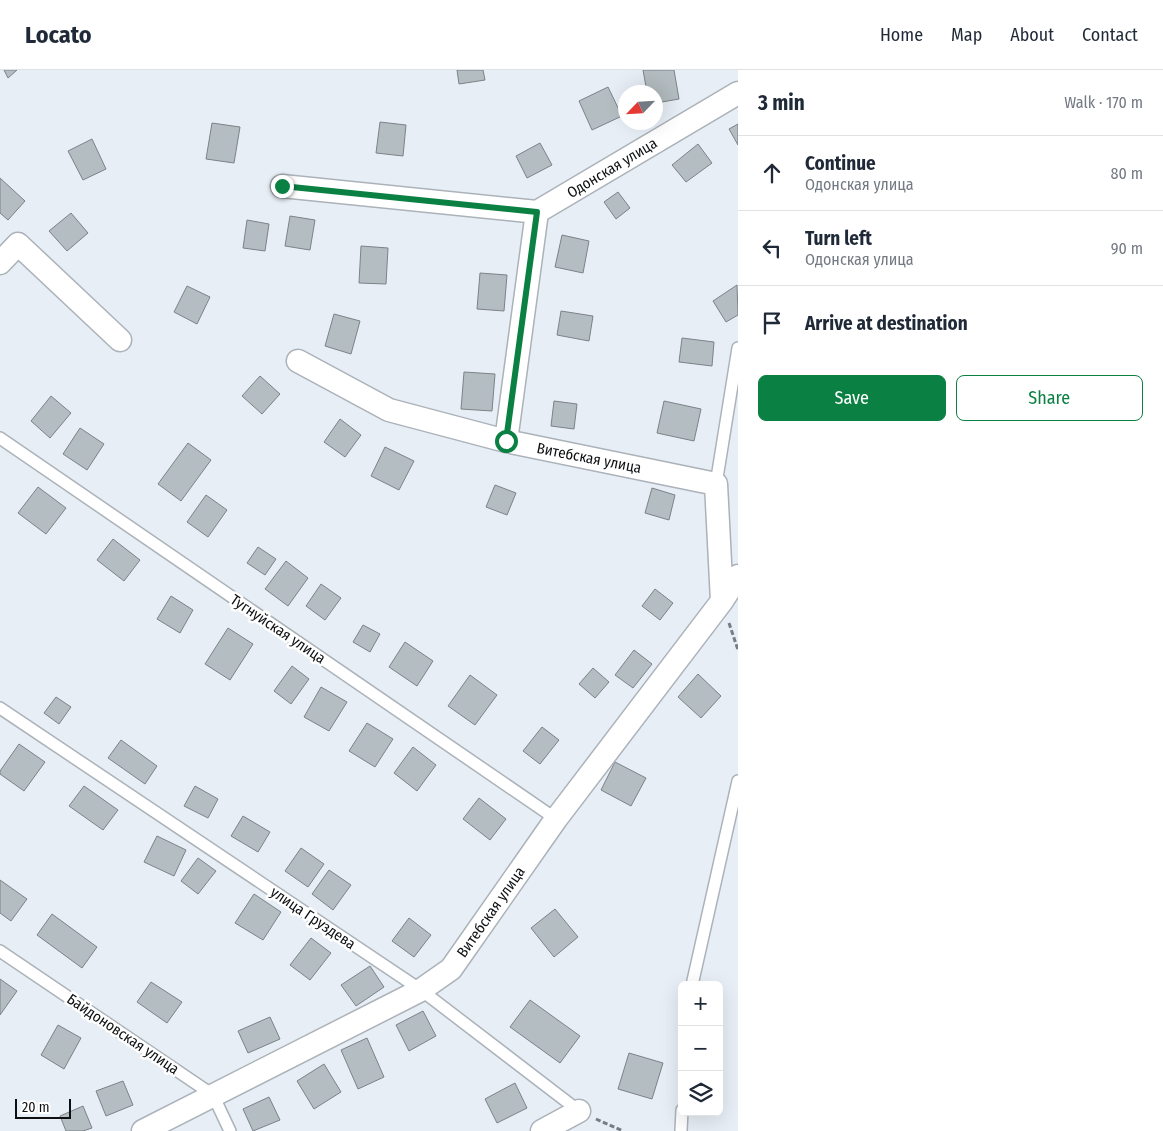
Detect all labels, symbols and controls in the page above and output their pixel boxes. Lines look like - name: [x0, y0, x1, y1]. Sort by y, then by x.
- text: Locato: [25, 21, 91, 49]
- text: Home: [880, 24, 923, 46]
- text: Map: [951, 24, 982, 46]
- text: About: [1010, 24, 1054, 46]
- text: Contact: [1082, 24, 1138, 46]
- north arrow: [618, 85, 663, 130]
- text: 3 min: [758, 90, 805, 116]
- text: Walk · 170 m: [1064, 93, 1143, 112]
- street label: Одонская улица: [564, 134, 660, 202]
- text: Continue: [805, 152, 876, 175]
- icon: ahead: [758, 159, 786, 187]
- text: 80 m: [1111, 164, 1143, 183]
- route end: [271, 175, 294, 198]
- text: Одонская улица: [805, 175, 914, 194]
- text: Turn left: [805, 227, 872, 250]
- icon: left: [758, 234, 786, 262]
- text: 90 m: [1111, 239, 1143, 258]
- text: Одонская улица: [805, 250, 914, 269]
- icon: arrive: [758, 309, 786, 337]
- text: Arrive at destination: [805, 312, 968, 335]
- button: Save: [758, 375, 946, 421]
- button: Share: [956, 375, 1143, 421]
- route start: [495, 430, 518, 453]
- street label: Витебская улица: [535, 439, 643, 477]
- street label: Тугнуйская улица: [227, 591, 329, 667]
- street label: Витебская улица: [453, 863, 529, 961]
- street label: улица Груздева: [267, 883, 359, 953]
- map controls: [678, 981, 723, 1116]
- button: +: [678, 981, 723, 1026]
- street label: Байдоновская улица: [64, 990, 182, 1078]
- button: −: [678, 1026, 723, 1071]
- button: layers: [678, 1071, 723, 1116]
- scale bar: [15, 1096, 71, 1119]
- text: 20 m: [22, 1099, 50, 1116]

